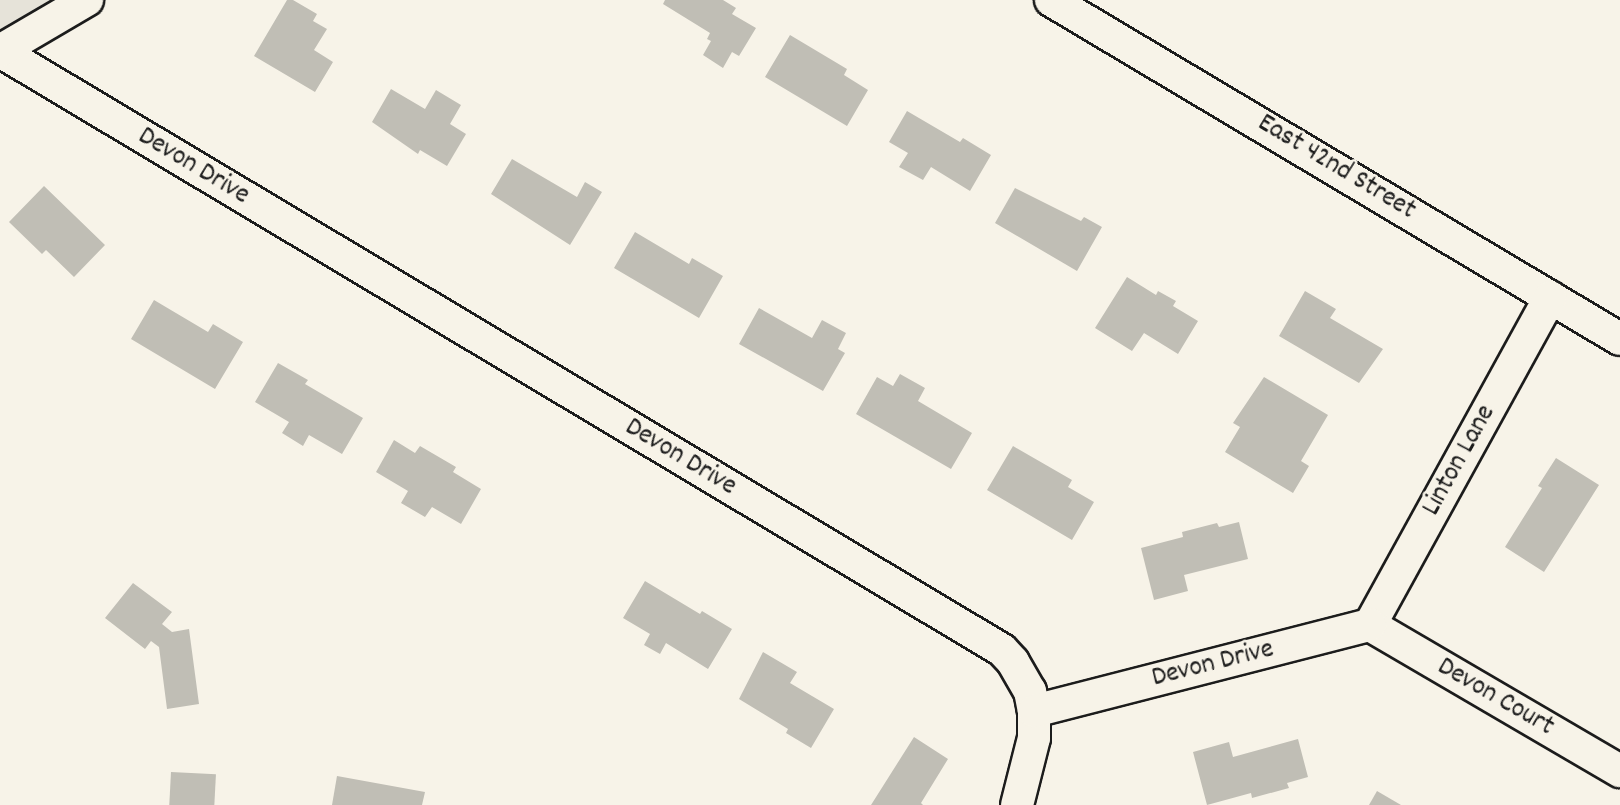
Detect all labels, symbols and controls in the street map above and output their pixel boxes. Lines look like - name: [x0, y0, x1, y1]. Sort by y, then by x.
- street label: East 42nd Street: [1251, 108, 1421, 228]
- street label: Devon Drive: [131, 121, 255, 213]
- street label: Linton Lane: [1416, 400, 1504, 522]
- street label: Devon Drive: [618, 412, 742, 504]
- street label: Devon Drive: [1149, 634, 1277, 696]
- street label: Devon Court: [1431, 651, 1559, 745]

